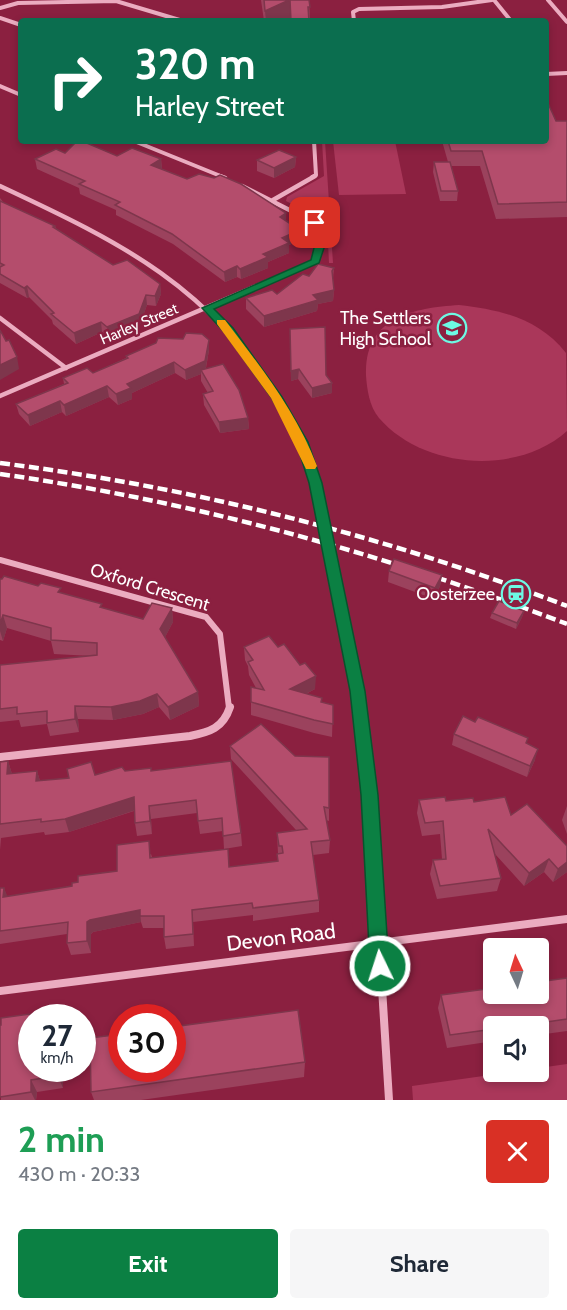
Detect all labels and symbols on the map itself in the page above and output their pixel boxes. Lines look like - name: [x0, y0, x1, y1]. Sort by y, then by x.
- pin: [289, 197, 340, 248]
- street label: Harley Street: [97, 300, 181, 348]
- place label: The Settlers High School: [339, 307, 432, 350]
- school or university icon: The Settlers High School: [436, 312, 468, 344]
- street label: Oxford Crescent: [88, 558, 212, 616]
- station icon: Oosterzee: [500, 578, 532, 610]
- place label: Oosterzee: [416, 583, 495, 605]
- street label: Devon Road: [225, 918, 337, 956]
- position arrow: [348, 934, 412, 998]
- north arrow: [483, 938, 549, 1004]
- speed limit sign: 30: [108, 1004, 186, 1082]

